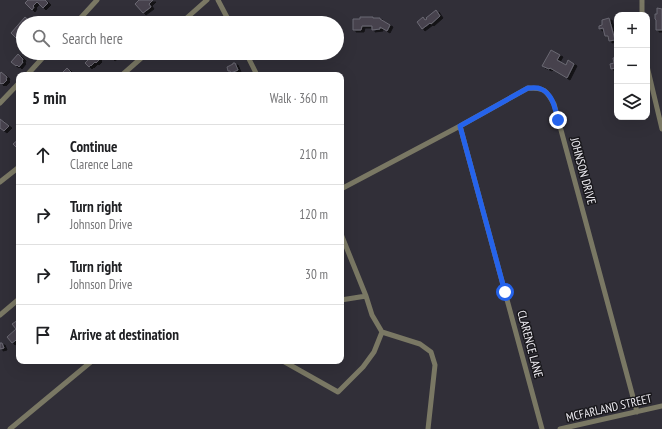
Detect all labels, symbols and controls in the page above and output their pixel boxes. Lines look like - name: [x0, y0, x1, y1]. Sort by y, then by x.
- map controls: [614, 12, 650, 120]
- button: +: [614, 12, 650, 48]
- search box: [16, 16, 344, 60]
- icon: search: [30, 27, 52, 49]
- text: Search here: [62, 29, 123, 48]
- button: −: [614, 48, 650, 84]
- button: layers: [614, 84, 650, 120]
- text: 5 min: [32, 87, 66, 109]
- text: Walk · 360 m: [270, 90, 328, 107]
- route end: [549, 111, 567, 129]
- street label: JOHNSON DRIVE: [567, 135, 600, 206]
- text: Continue: [70, 137, 117, 156]
- icon: ahead: [32, 144, 54, 166]
- text: 210 m: [299, 146, 328, 163]
- text: Clarence Lane: [70, 156, 133, 173]
- text: Turn right: [70, 197, 122, 216]
- icon: right: [32, 204, 54, 226]
- text: 120 m: [299, 206, 328, 223]
- text: Johnson Drive: [70, 216, 132, 233]
- text: Turn right: [70, 257, 122, 276]
- icon: right: [32, 264, 54, 286]
- text: 30 m: [305, 266, 328, 283]
- text: Johnson Drive: [70, 276, 132, 293]
- route start: [496, 283, 514, 301]
- street label: CLARENCE LANE: [514, 309, 547, 379]
- icon: arrive: [32, 324, 54, 346]
- text: Arrive at destination: [70, 325, 179, 344]
- street label: MCFARLAND STREET: [565, 390, 654, 425]

